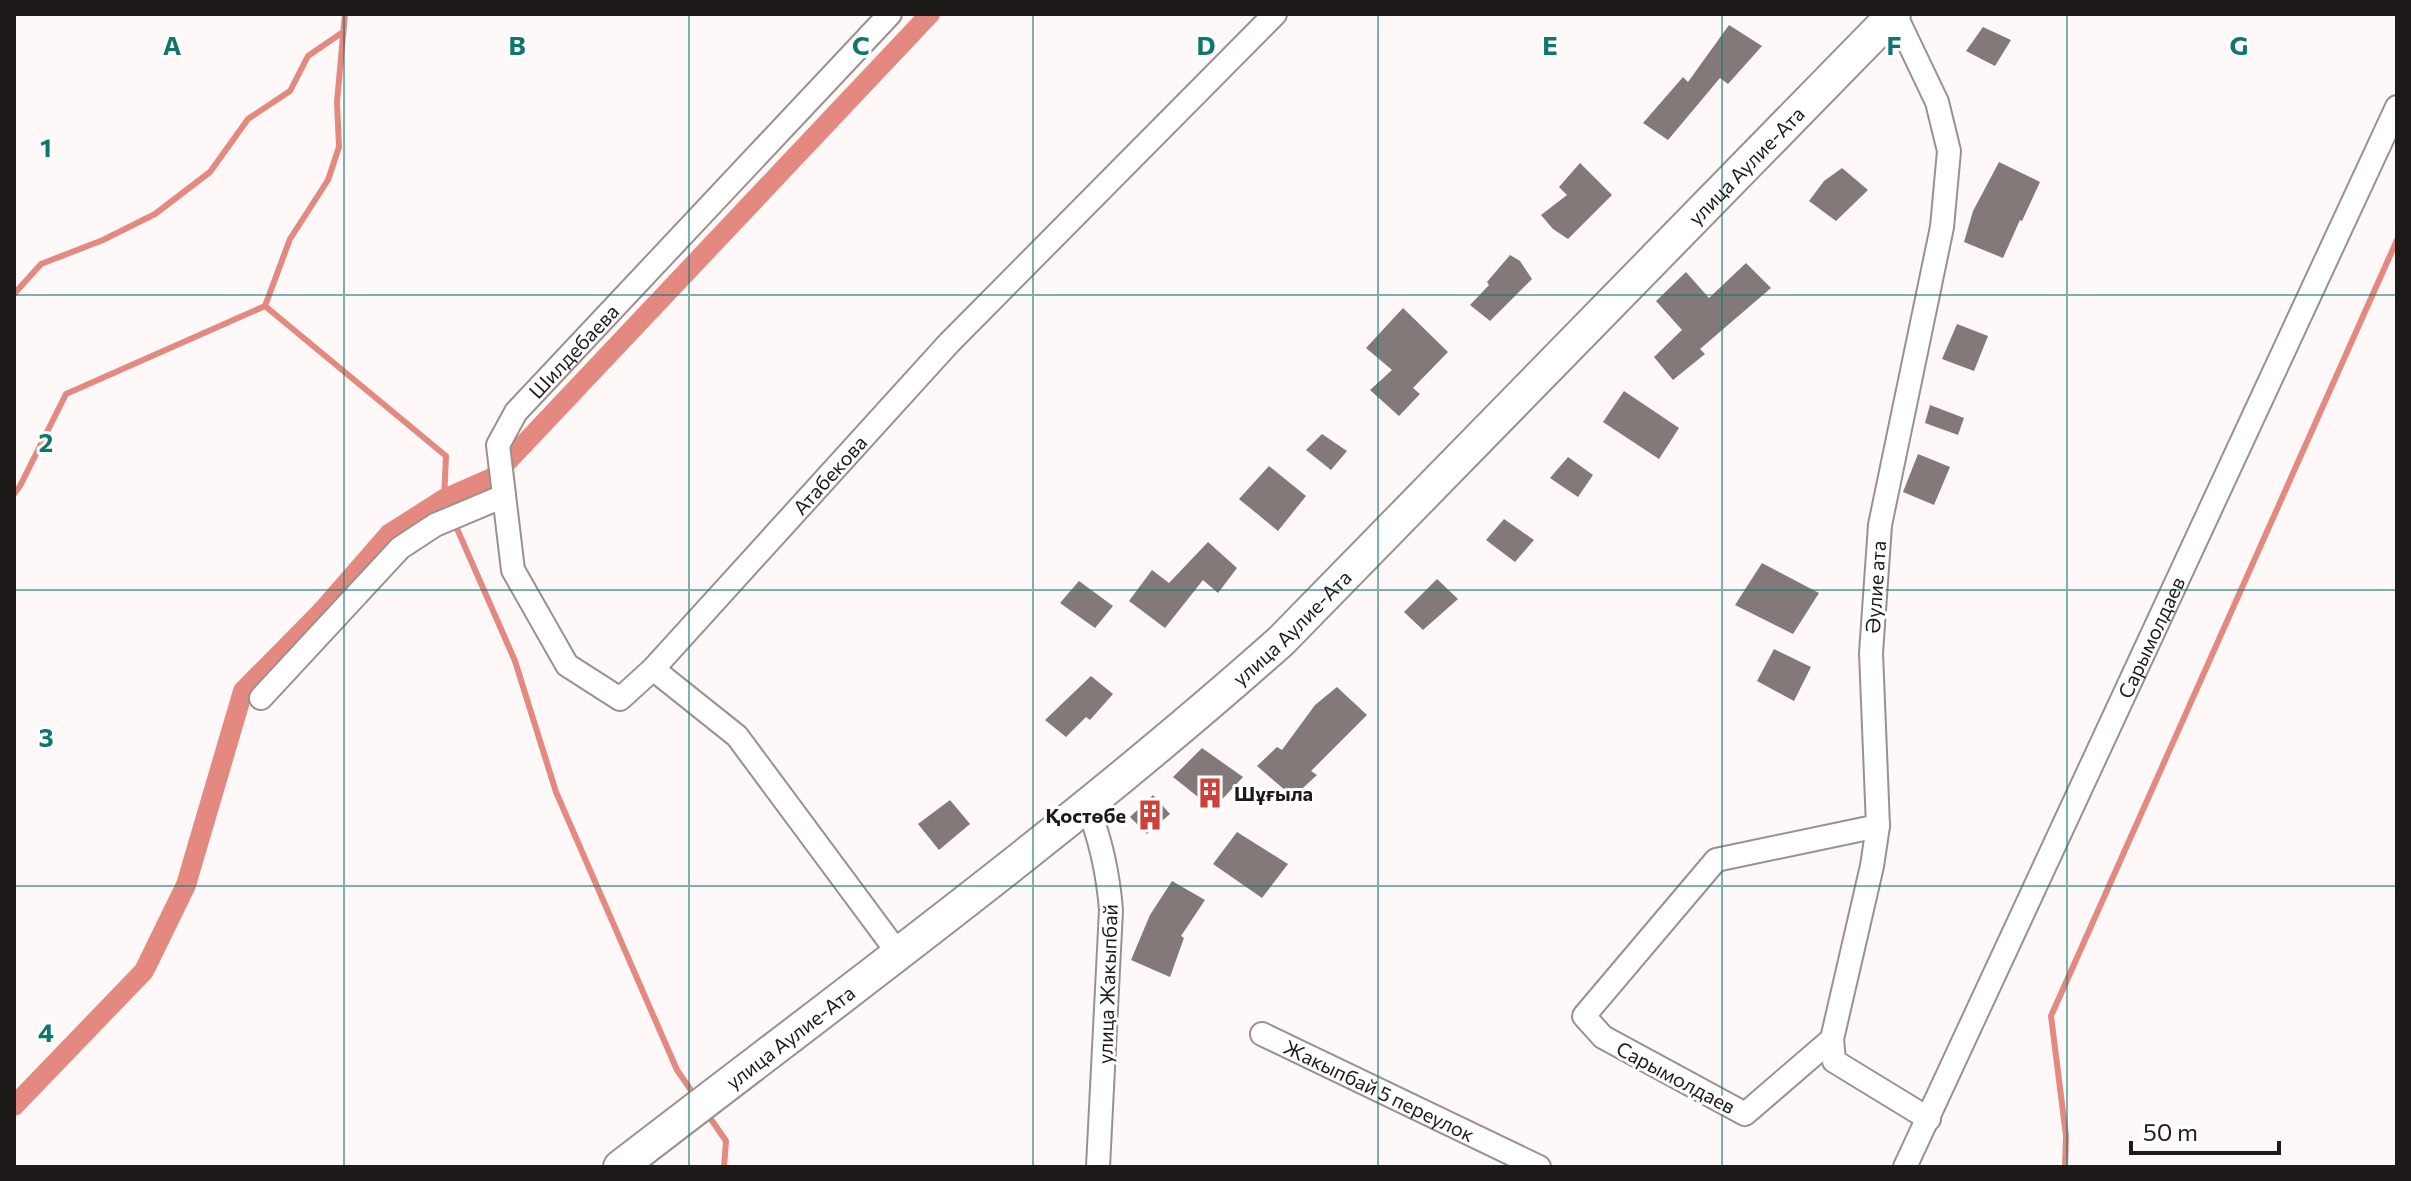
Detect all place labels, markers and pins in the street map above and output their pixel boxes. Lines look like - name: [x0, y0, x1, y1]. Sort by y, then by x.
- building icon: Шұғыла: [1193, 776, 1227, 810]
- place label: Шұғыла: [1234, 781, 1313, 805]
- building icon: Қостөбе: [1133, 798, 1167, 832]
- place label: Қостөбе: [1045, 803, 1126, 827]

